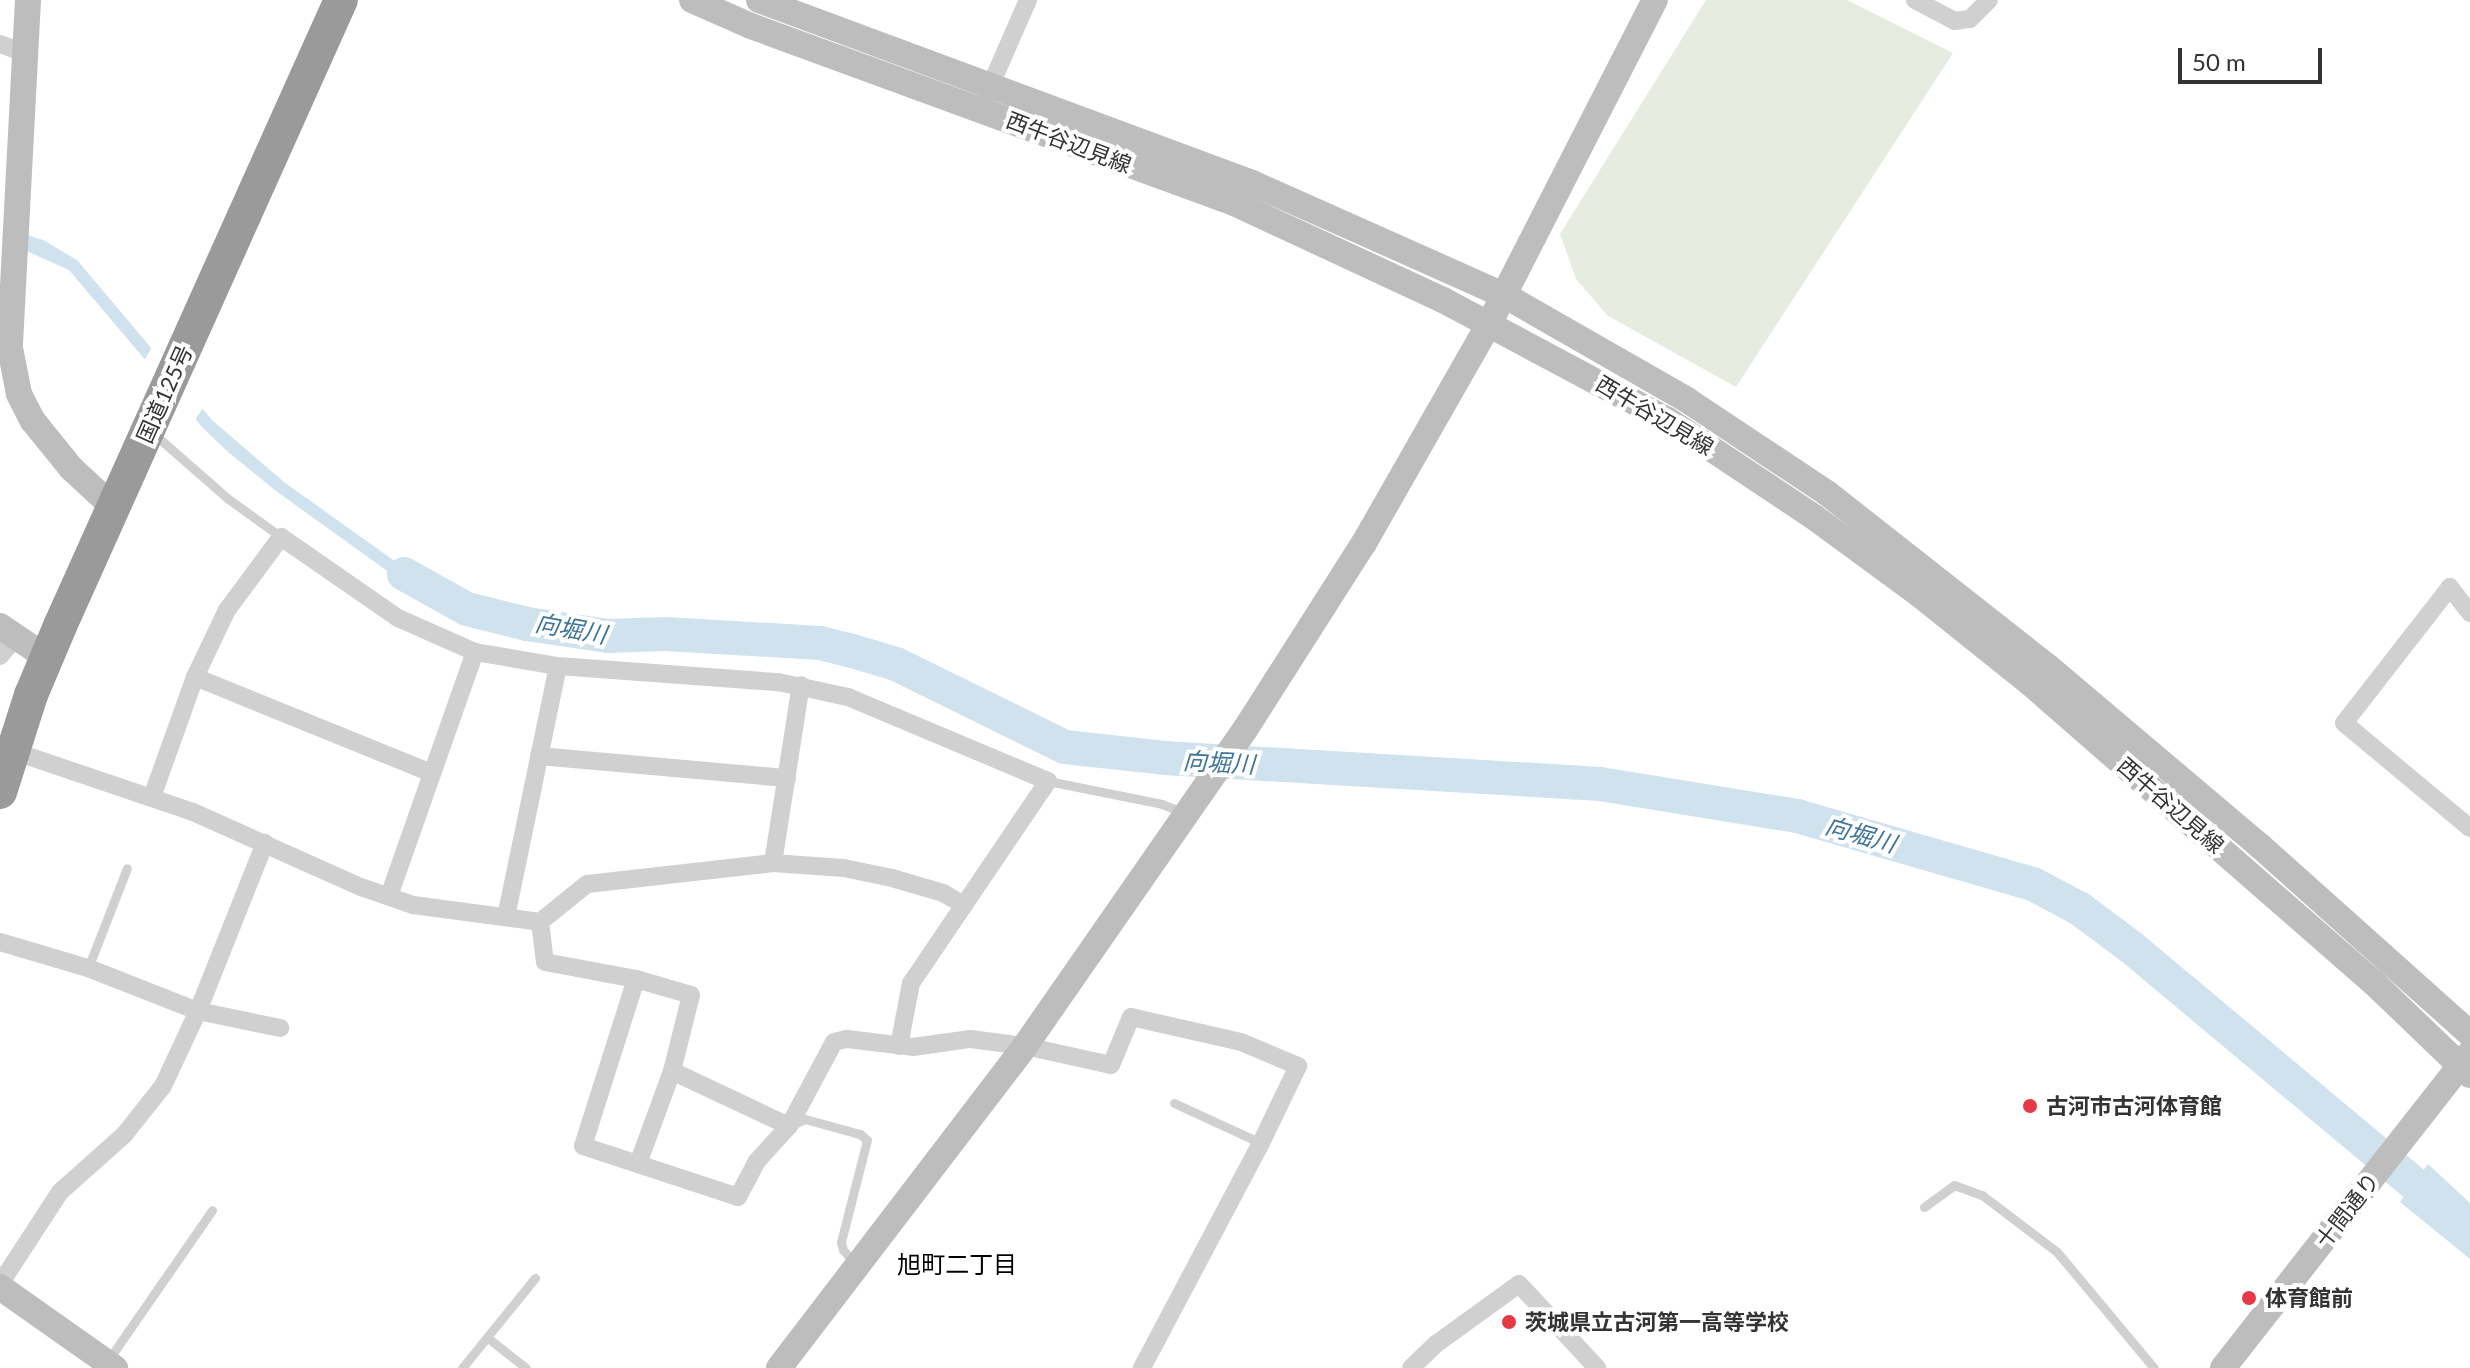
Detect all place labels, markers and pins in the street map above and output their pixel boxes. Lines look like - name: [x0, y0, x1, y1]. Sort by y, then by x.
- place label: 古河市古河体育館: [2046, 1093, 2222, 1119]
- marker: 古河市古河体育館: [2021, 1097, 2039, 1115]
- place label: 体育館前: [2265, 1285, 2353, 1311]
- marker: 体育館前: [2240, 1289, 2258, 1307]
- place label: 茨城県立古河第一高等学校: [1525, 1309, 1789, 1335]
- marker: 茨城県立古河第一高等学校: [1500, 1313, 1518, 1331]

